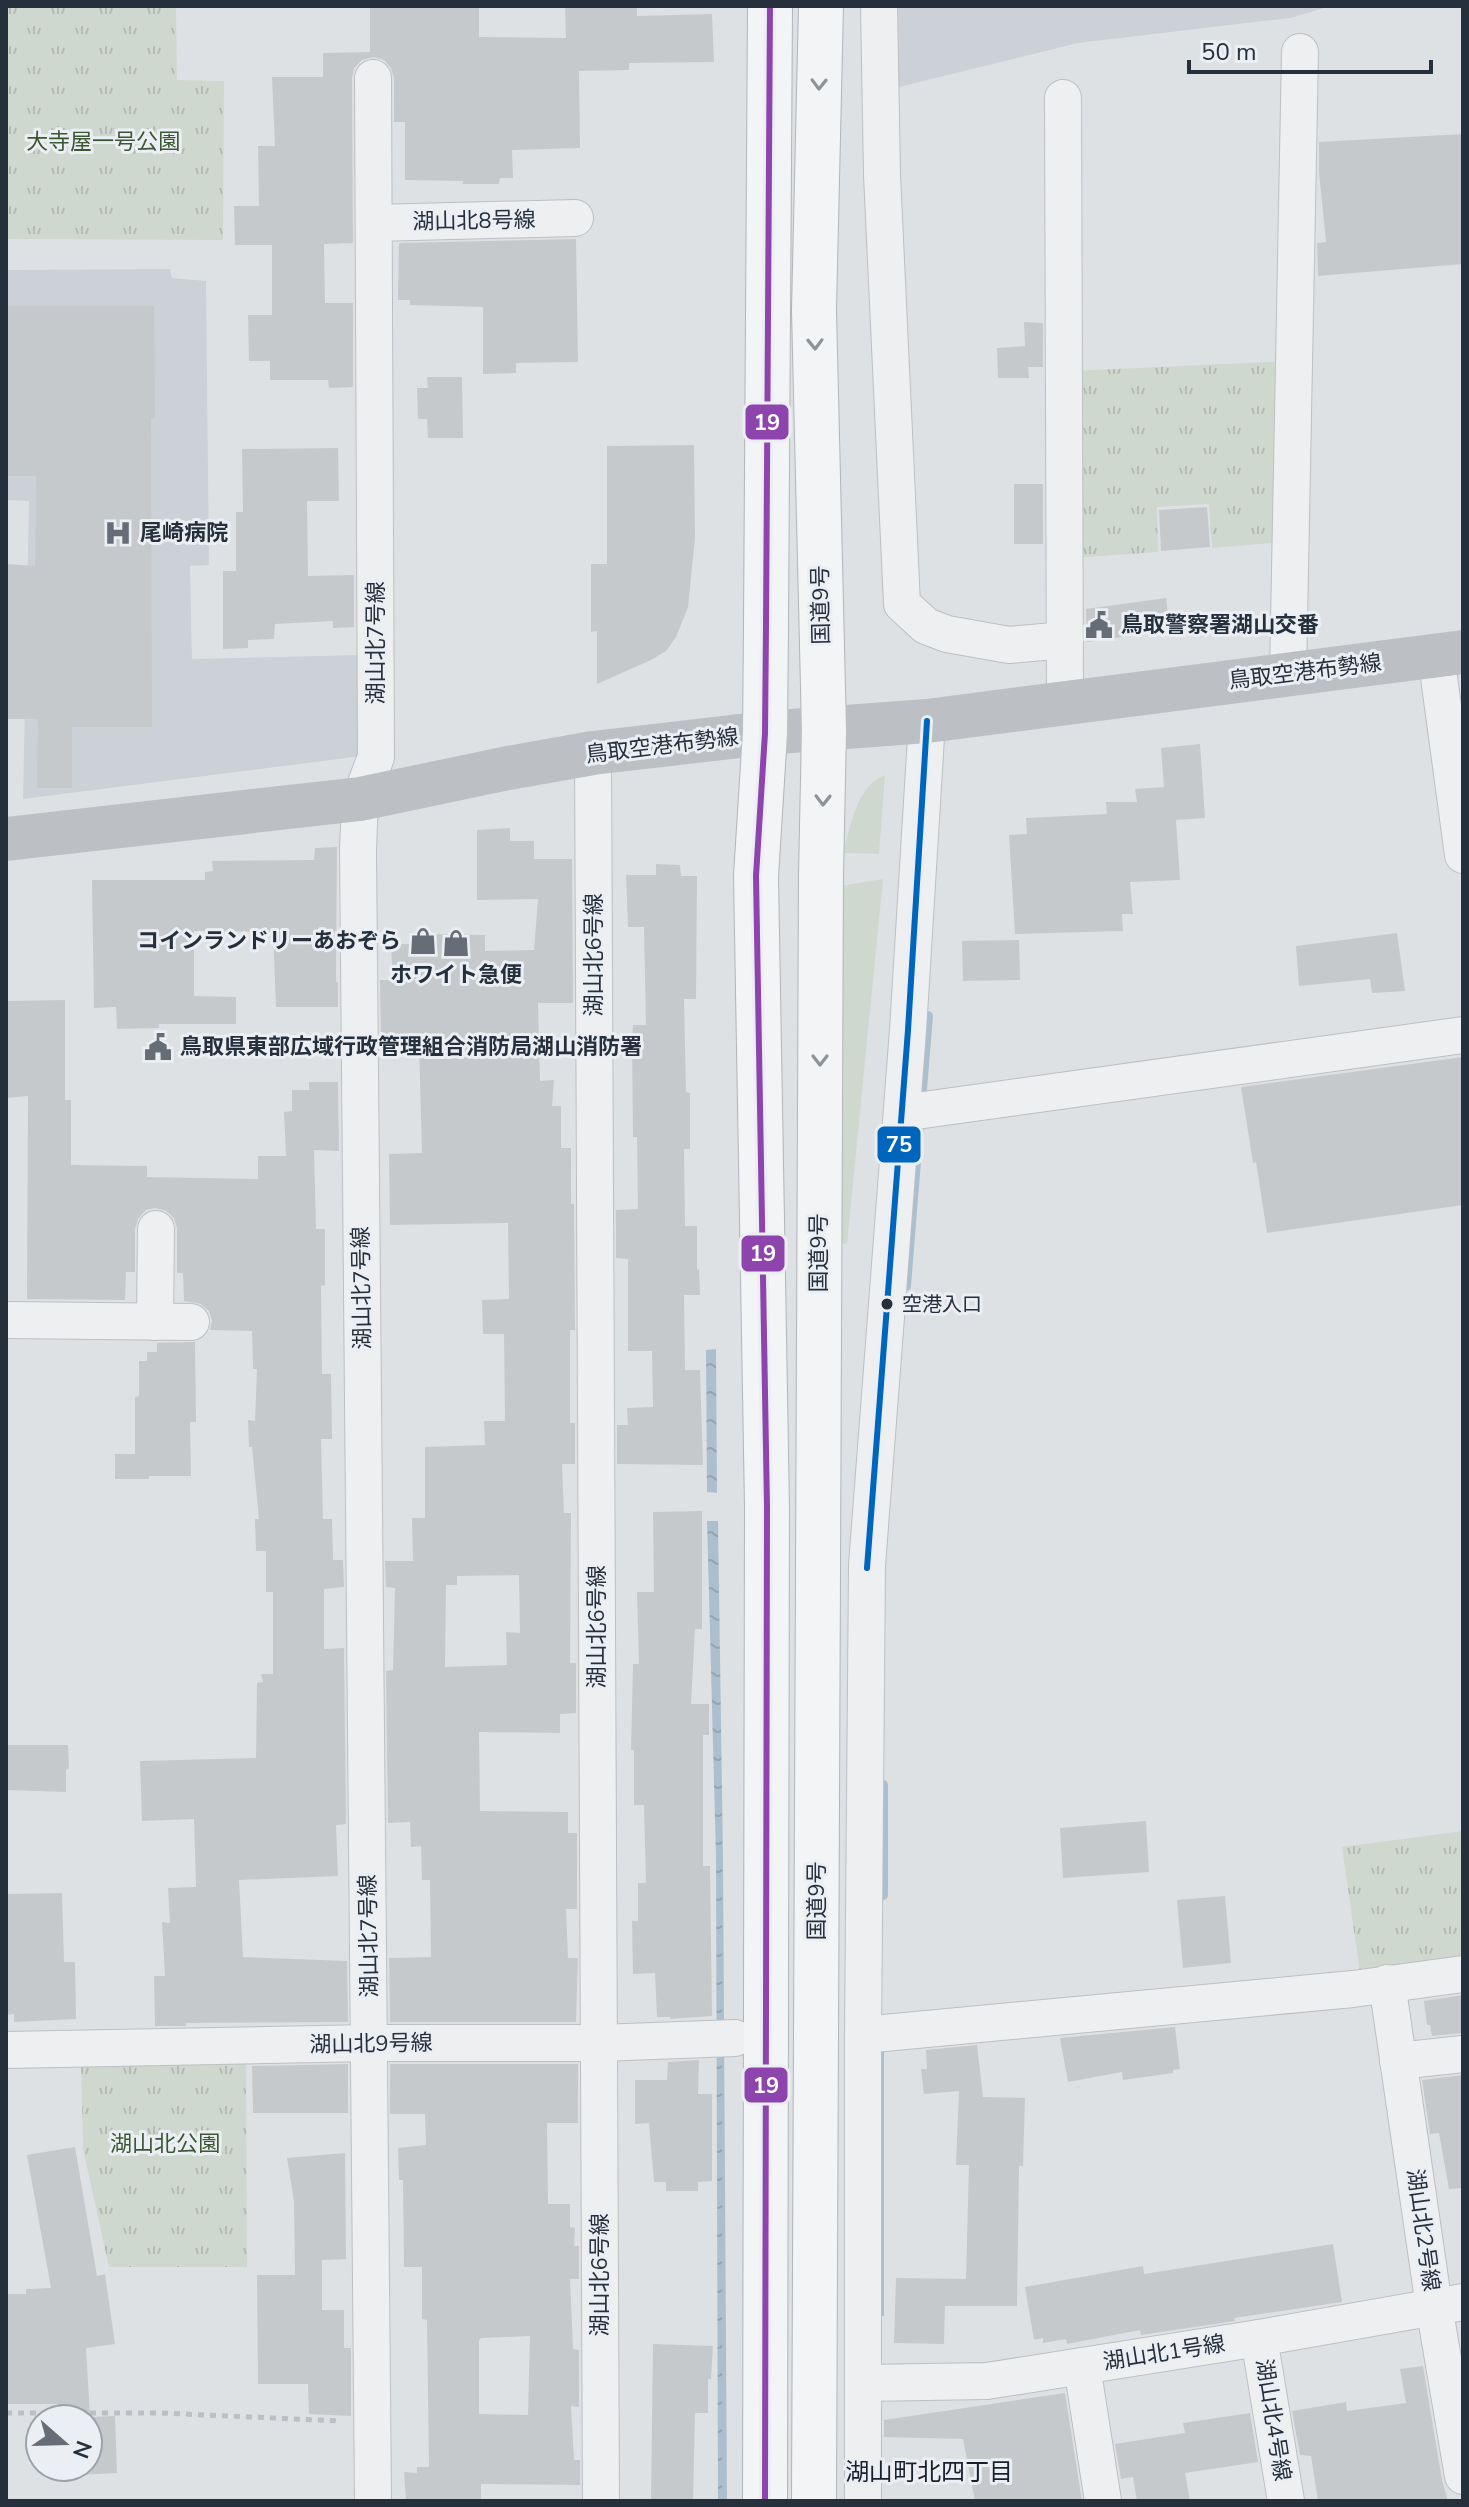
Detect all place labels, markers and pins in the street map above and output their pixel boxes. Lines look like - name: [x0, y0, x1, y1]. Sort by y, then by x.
- hospital icon: 尾崎病院: [103, 518, 133, 548]
- place label: 尾崎病院: [140, 518, 228, 548]
- public building icon: 鳥取警察署湖山交番: [1084, 610, 1114, 640]
- place label: 鳥取警察署湖山交番: [1121, 610, 1319, 640]
- place label: コインランドリーあおぞら: [137, 926, 401, 956]
- shop icon: コインランドリーあおぞら: [408, 926, 438, 956]
- shop icon: ホワイト急便: [441, 928, 471, 958]
- place label: ホワイト急便: [390, 960, 522, 990]
- public building icon: 鳥取県東部広域行政管理組合消防局湖山消防署: [143, 1032, 173, 1062]
- place label: 鳥取県東部広域行政管理組合消防局湖山消防署: [180, 1032, 642, 1062]
- place label: 空港入口: [902, 1291, 982, 1318]
- marker: 空港入口: [879, 1296, 895, 1312]

